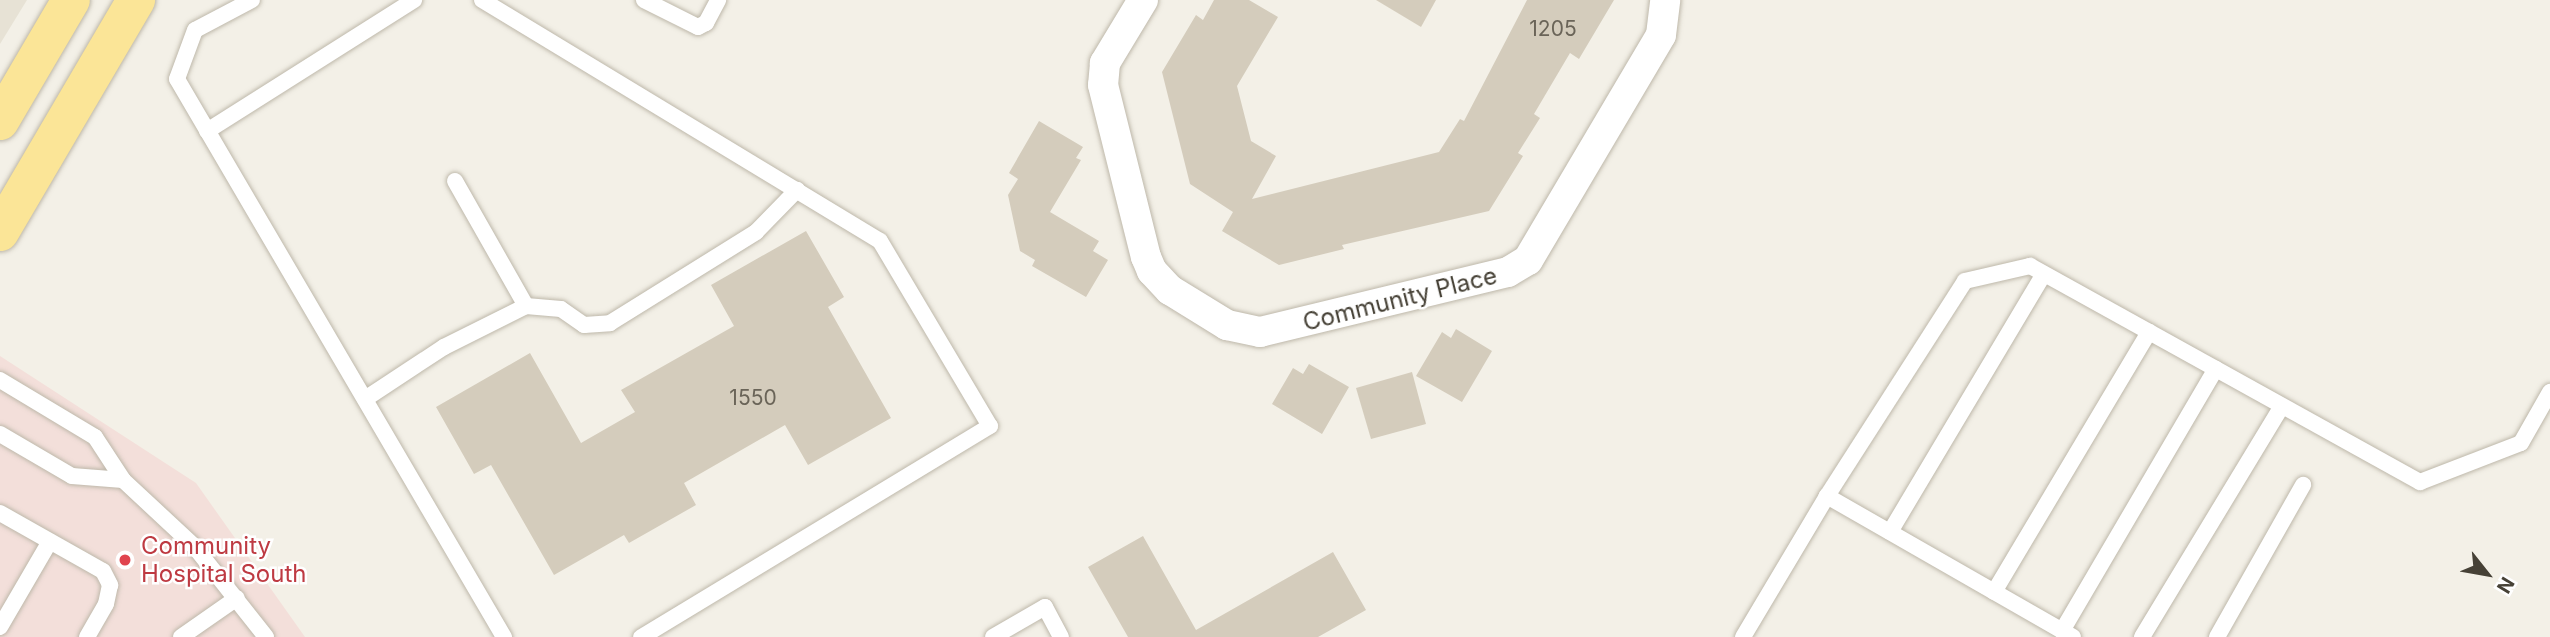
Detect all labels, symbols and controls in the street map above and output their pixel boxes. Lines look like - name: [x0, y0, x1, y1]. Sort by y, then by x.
- house number: 1205: [1529, 16, 1577, 42]
- street label: Community Place: [1300, 261, 1500, 337]
- house number: 1550: [729, 385, 777, 411]
- place label: Community Hospital South: [141, 532, 306, 588]
- north arrow: [2452, 539, 2522, 609]
- marker: Community Hospital South: [115, 550, 135, 570]
- text: N: [2492, 573, 2519, 597]

